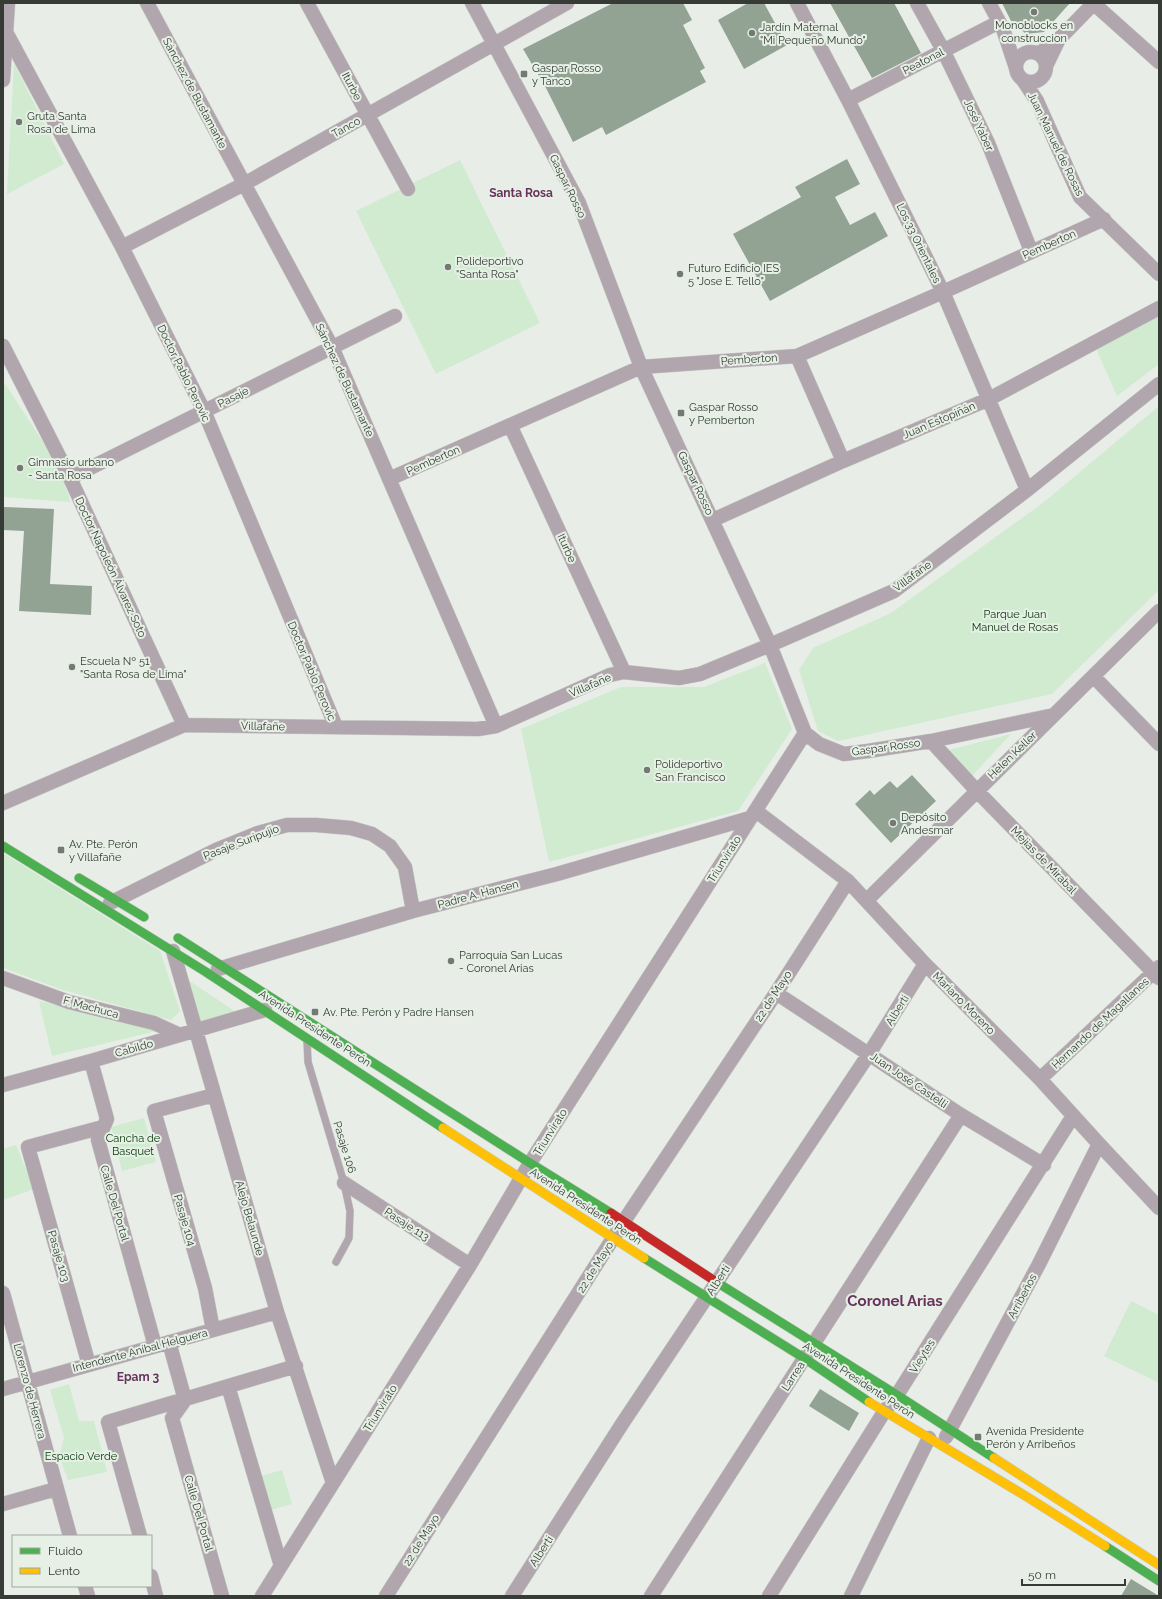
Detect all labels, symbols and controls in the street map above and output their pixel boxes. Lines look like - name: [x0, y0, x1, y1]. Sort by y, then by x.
- marker: Monoblocks en construccion: [1029, 7, 1039, 17]
- place label: Monoblocks en construccion: [995, 19, 1073, 45]
- place label: Jardín Maternal "Mi Pequeño Mundo": [760, 21, 866, 47]
- marker: Jardín Maternal "Mi Pequeño Mundo": [747, 28, 757, 38]
- street label: Sánchez de Bustamante: [160, 36, 230, 151]
- street label: Peatonal: [900, 46, 946, 77]
- place label: Gaspar Rosso y Tanco: [532, 62, 602, 88]
- marker: Gaspar Rosso y Tanco: [519, 69, 529, 79]
- street label: Iturbe: [339, 70, 365, 103]
- street label: Juan Manuel de Rosas: [1025, 90, 1086, 198]
- street label: José Yaber: [961, 97, 996, 153]
- place label: Gruta Santa Rosa de Lima: [27, 110, 96, 136]
- street label: Tanco: [330, 114, 363, 141]
- marker: Gruta Santa Rosa de Lima: [14, 117, 24, 127]
- street label: Gaspar Rosso: [547, 152, 589, 221]
- district label: Santa Rosa: [489, 186, 553, 200]
- street label: Los 33 Orientales: [894, 201, 944, 285]
- street label: Pemberton: [1021, 227, 1078, 262]
- place label: Polideportivo "Santa Rosa": [456, 255, 524, 281]
- marker: Polideportivo "Santa Rosa": [443, 262, 453, 272]
- place label: Futuro Edificio IES 5 "Jose E. Tello": [688, 262, 779, 288]
- marker: Futuro Edificio IES 5 "Jose E. Tello": [675, 269, 685, 279]
- street label: Sánchez de Bustamante: [313, 321, 377, 439]
- street label: Doctor Pablo Perovic: [154, 323, 213, 424]
- street label: Pemberton: [720, 351, 778, 368]
- street label: Pasaje: [216, 384, 251, 411]
- street label: Juan Estopiñán: [901, 399, 977, 442]
- place label: Gaspar Rosso y Pemberton: [689, 401, 759, 427]
- marker: Gaspar Rosso y Pemberton: [676, 408, 686, 418]
- street label: Pemberton: [405, 443, 462, 478]
- street label: Gaspar Rosso: [675, 449, 716, 518]
- place label: Gimnasio urbano - Santa Rosa: [28, 456, 114, 482]
- marker: Gimnasio urbano - Santa Rosa: [15, 463, 25, 473]
- street label: Doctor Napoleón Álvarez Soto: [72, 495, 150, 640]
- street label: Iturbe: [554, 532, 579, 565]
- street label: Villafañe: [891, 558, 934, 595]
- park label: Parque Juan Manuel de Rosas: [972, 608, 1058, 634]
- street label: Doctor Pablo Perovic: [285, 620, 338, 723]
- place label: Escuela Nº 51 "Santa Rosa de Lima": [80, 655, 186, 681]
- marker: Escuela Nº 51 "Santa Rosa de Lima": [67, 662, 77, 672]
- street label: Villafañe: [567, 671, 614, 700]
- street label: Villafañe: [241, 720, 286, 733]
- street label: Helen Keller: [985, 729, 1039, 782]
- street label: Gaspar Rosso: [851, 736, 922, 759]
- place label: Polideportivo San Francisco: [655, 758, 726, 784]
- marker: Polideportivo San Francisco: [642, 765, 652, 775]
- place label: Depósito Andesmar: [901, 811, 954, 837]
- marker: Depósito Andesmar: [888, 818, 898, 828]
- street label: Pasaje Suripujio: [201, 822, 281, 863]
- street label: Mejias de Mirabal: [1008, 824, 1079, 897]
- street label: Triunvirato: [705, 833, 744, 885]
- place label: Av. Pte. Perón y Villafañe: [69, 838, 138, 864]
- marker: Av. Pte. Perón y Villafañe: [56, 845, 66, 855]
- street label: Padre A. Hansen: [436, 877, 520, 912]
- place label: Parroquía San Lucas - Coronel Arias: [459, 949, 563, 975]
- marker: Parroquía San Lucas - Coronel Arias: [446, 956, 456, 966]
- street label: 22 de Mayo: [752, 968, 795, 1024]
- street label: Mariano Moreno: [930, 969, 998, 1038]
- street label: Hernando de Magallanes: [1049, 975, 1152, 1072]
- street label: Avenida Presidente Perón: [256, 987, 373, 1069]
- street label: Alberti: [883, 993, 912, 1028]
- street label: F. Machuca: [62, 994, 120, 1021]
- place label: Av. Pte. Perón y Padre Hansen: [323, 1006, 474, 1019]
- marker: Av. Pte. Perón y Padre Hansen: [310, 1007, 320, 1017]
- street label: Cabildo: [114, 1037, 155, 1060]
- street label: Juan José Castelli: [868, 1050, 950, 1111]
- street label: Triunvirato: [531, 1106, 570, 1158]
- street label: Pasaje 106: [330, 1119, 359, 1175]
- park label: Cancha de Basquet: [106, 1132, 161, 1158]
- street label: Calle Del Portal: [97, 1164, 132, 1243]
- street label: Avenida Presidente Perón: [527, 1165, 644, 1247]
- street label: Alejo Belaunde: [233, 1179, 267, 1258]
- street label: Pasaje 104: [171, 1193, 198, 1248]
- street label: Pasaje 113: [382, 1205, 432, 1244]
- street label: Pasaje 103: [45, 1229, 72, 1284]
- street label: 22 de Mayo: [575, 1239, 617, 1295]
- street label: Alberti: [704, 1263, 733, 1298]
- street label: Arribeños: [1005, 1272, 1040, 1321]
- district label: Coronel Arias: [847, 1292, 943, 1310]
- street label: Intendente Aníbal Helguera: [71, 1326, 209, 1375]
- street label: Vieytes: [907, 1337, 938, 1376]
- street label: Avenida Presidente Perón: [800, 1339, 917, 1421]
- street label: Lorenzo de Herrera: [10, 1342, 49, 1440]
- street label: Larrea: [779, 1359, 808, 1393]
- district label: Epam 3: [117, 1370, 160, 1384]
- street label: Triunvirato: [361, 1382, 400, 1434]
- place label: Avenida Presidente Perón y Arribeños: [986, 1425, 1085, 1451]
- marker: Avenida Presidente Perón y Arribeños: [973, 1432, 983, 1442]
- park label: Espacio Verde: [45, 1450, 118, 1463]
- street label: Calle Del Portal: [181, 1474, 216, 1553]
- street label: 22 de Mayo: [401, 1512, 443, 1568]
- street label: Alberti: [527, 1534, 556, 1569]
- legend: [12, 1535, 152, 1587]
- text: Fluido: [48, 1544, 83, 1558]
- scale bar: [1022, 1561, 1125, 1587]
- text: Lento: [48, 1564, 80, 1578]
- text: 50 m: [1028, 1568, 1056, 1582]

